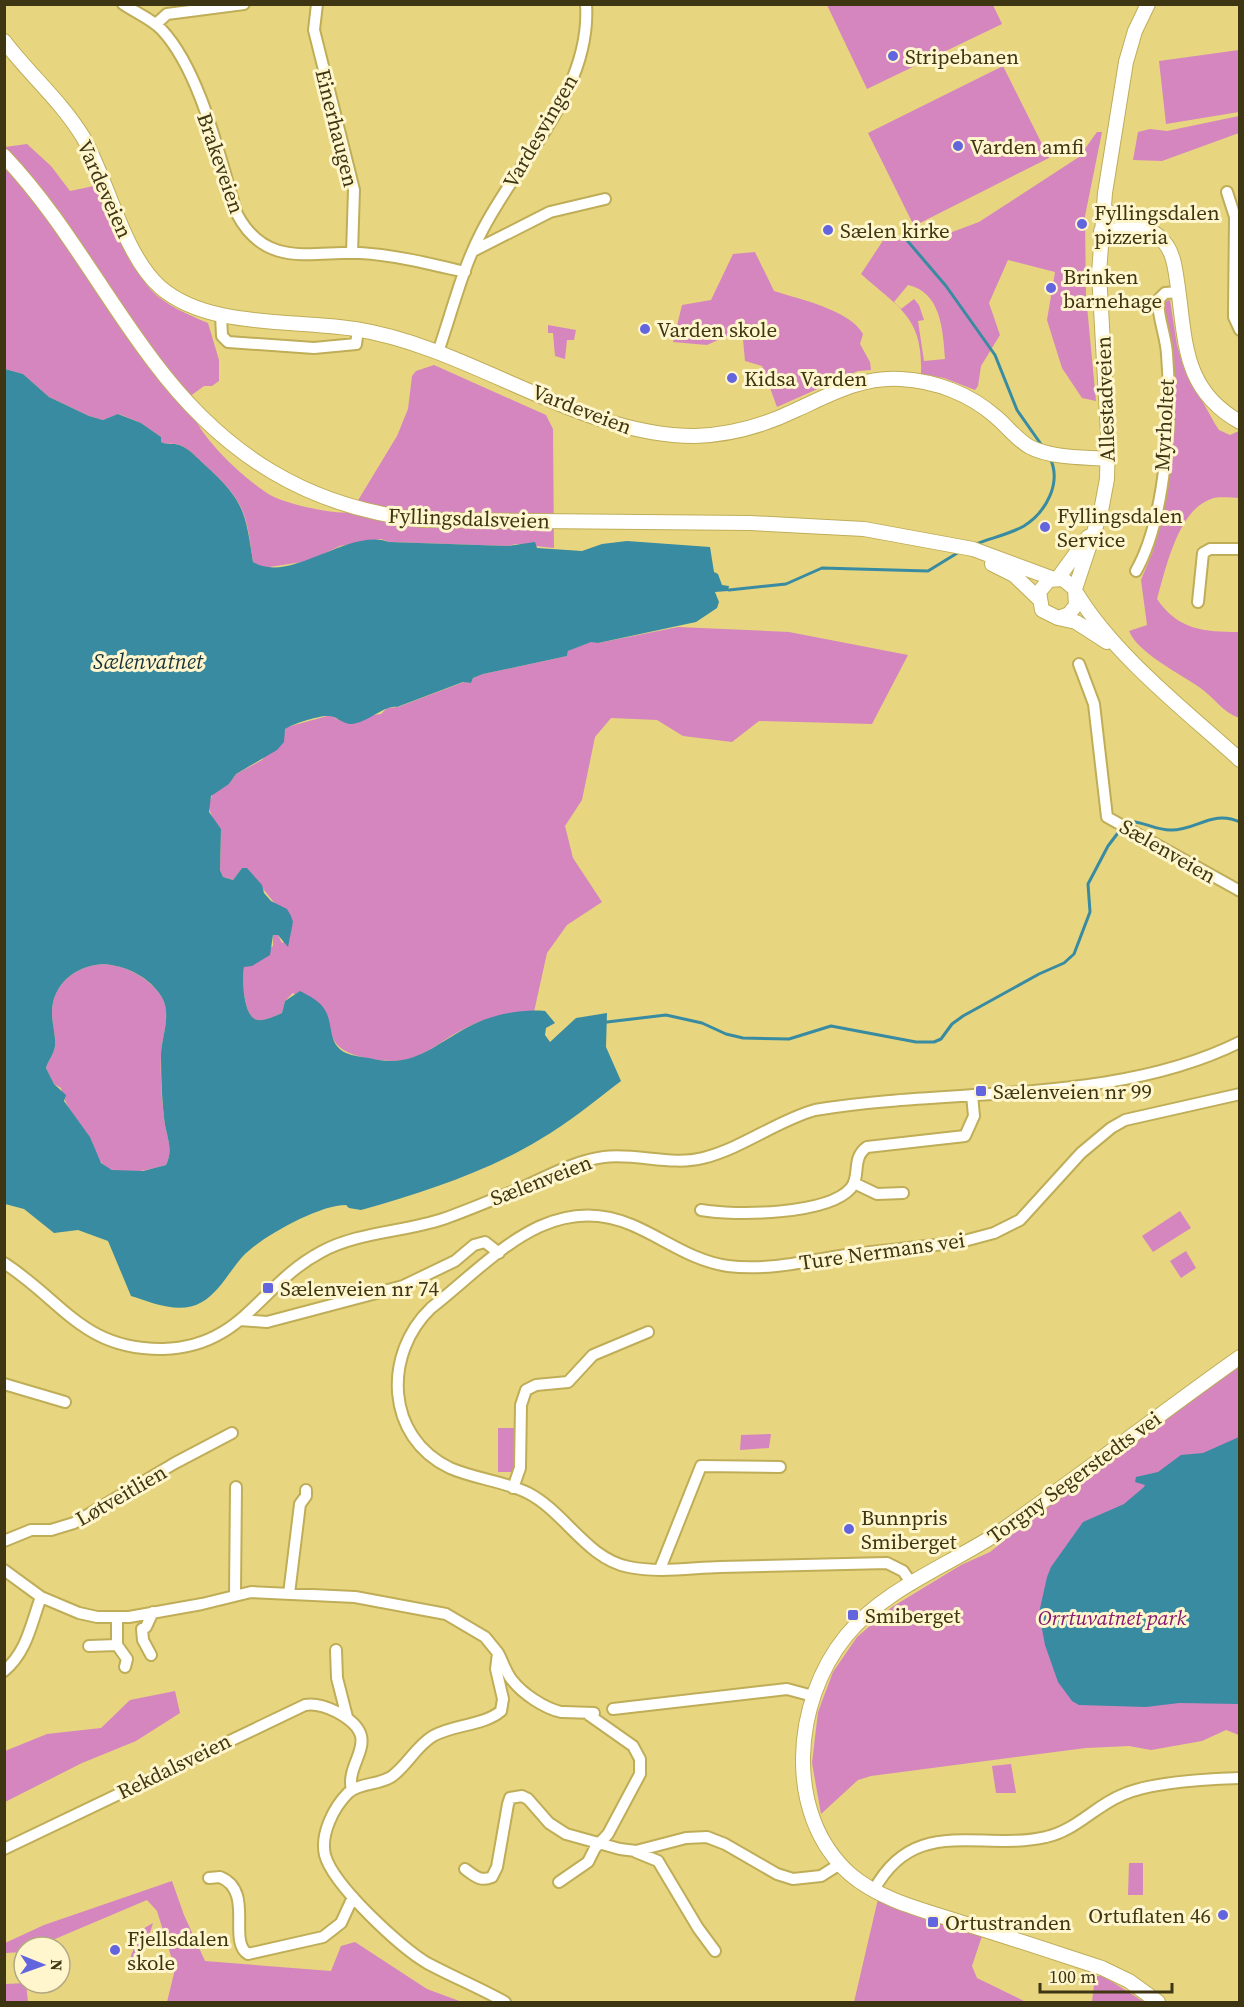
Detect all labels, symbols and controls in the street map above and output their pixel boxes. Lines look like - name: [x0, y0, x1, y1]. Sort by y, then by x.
- place label: Stripebanen: [905, 42, 1019, 71]
- marker: Stripebanen: [886, 49, 900, 63]
- street label: Einerhaugen: [308, 66, 366, 190]
- street label: Vardesvingen: [496, 68, 584, 193]
- street label: Brakeveien: [190, 109, 252, 217]
- place label: Varden amfi: [970, 132, 1084, 161]
- street label: Vardeveien: [70, 135, 140, 243]
- marker: Varden amfi: [951, 139, 965, 153]
- place label: Fyllingsdalen pizzeria: [1094, 198, 1220, 251]
- place label: Sælen kirke: [840, 216, 950, 245]
- marker: Fyllingsdalen pizzeria: [1075, 217, 1089, 231]
- marker: Sælen kirke: [821, 223, 835, 237]
- place label: Brinken barnehage: [1063, 262, 1162, 315]
- marker: Brinken barnehage: [1044, 281, 1058, 295]
- place label: Varden skole: [657, 315, 777, 344]
- marker: Varden skole: [638, 322, 652, 336]
- street label: Allestadveien: [1088, 335, 1122, 463]
- place label: Kidsa Varden: [744, 364, 868, 393]
- marker: Kidsa Varden: [725, 371, 739, 385]
- street label: Vardeveien: [528, 377, 636, 441]
- street label: Myrholtet: [1147, 378, 1181, 472]
- street label: Fyllingsdalsveien: [388, 501, 551, 535]
- place label: Fyllingsdalen Service: [1057, 501, 1183, 554]
- marker: Fyllingsdalen Service: [1038, 520, 1052, 534]
- water label: Sælenvatnet: [93, 646, 204, 676]
- street label: Sælenveien: [1115, 812, 1222, 890]
- place label: Sælenveien nr 99: [993, 1077, 1152, 1106]
- marker: Sælenveien nr 99: [974, 1084, 988, 1098]
- street label: Sælenveien: [486, 1147, 596, 1213]
- street label: Ture Nermans vei: [797, 1225, 967, 1277]
- place label: Sælenveien nr 74: [280, 1274, 440, 1303]
- marker: Sælenveien nr 74: [261, 1281, 275, 1295]
- street label: Torgny Segerstedts vei: [981, 1404, 1167, 1550]
- street label: Løtveitlien: [70, 1457, 172, 1533]
- place label: Bunnpris Smiberget: [861, 1503, 957, 1556]
- marker: Bunnpris Smiberget: [842, 1522, 856, 1536]
- place label: Smiberget: [865, 1601, 961, 1630]
- park label: Orrtuvatnet park: [1038, 1603, 1186, 1632]
- marker: Smiberget: [846, 1608, 860, 1622]
- street label: Rekdalsveien: [112, 1726, 236, 1806]
- place label: Ortuflaten 46: [1088, 1901, 1211, 1930]
- place label: Ortustranden: [945, 1908, 1072, 1937]
- marker: Ortuflaten 46: [1216, 1908, 1230, 1922]
- marker: Ortustranden: [926, 1915, 940, 1929]
- place label: Fjellsdalen skole: [127, 1924, 229, 1977]
- north arrow: [12, 1935, 72, 1995]
- marker: Fjellsdalen skole: [108, 1943, 122, 1957]
- scale bar: [1040, 1956, 1172, 1994]
- text: N: [46, 1959, 68, 1972]
- text: 100 m: [1049, 1964, 1096, 1989]

